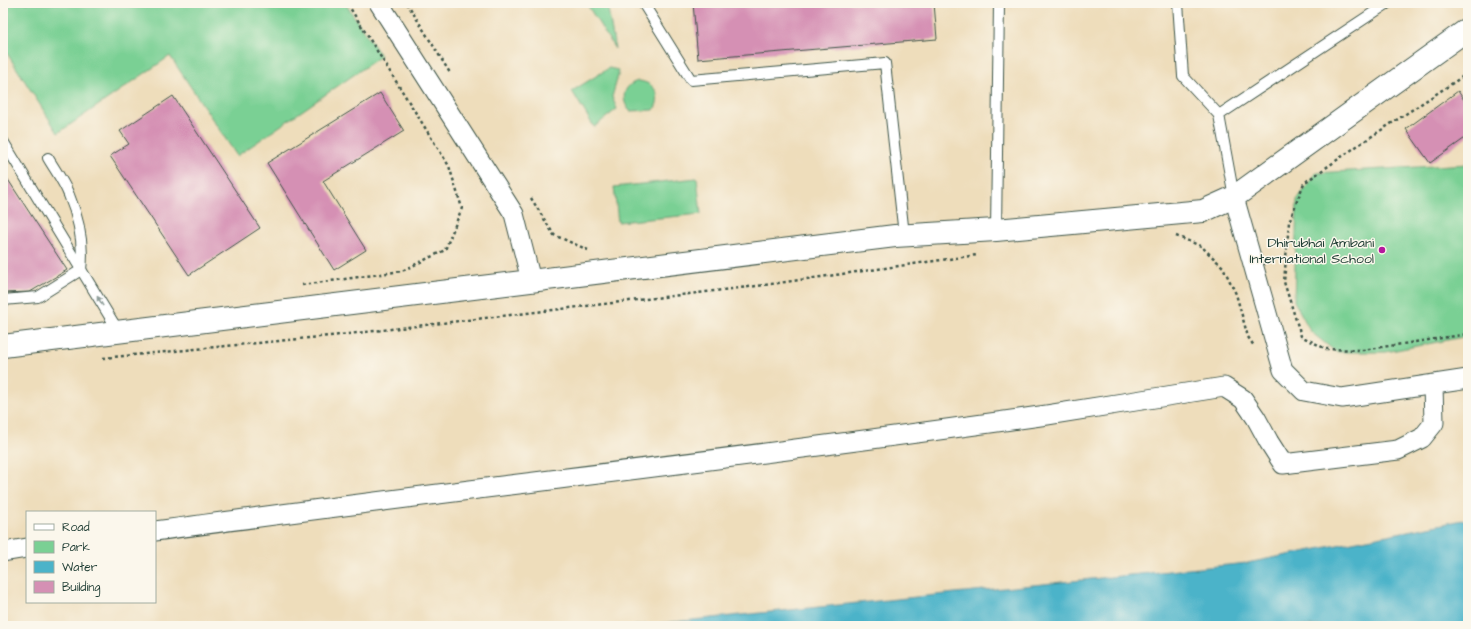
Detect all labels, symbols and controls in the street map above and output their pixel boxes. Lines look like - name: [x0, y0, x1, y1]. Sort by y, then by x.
- place label: Dhirubhai Ambani International School: [1249, 233, 1374, 269]
- marker: Dhirubhai Ambani International School: [1377, 245, 1387, 255]
- one-way arrow: [96, 296, 104, 306]
- legend: [26, 511, 156, 603]
- text: Road: [62, 519, 90, 536]
- text: Park: [62, 539, 90, 556]
- text: Water: [62, 559, 98, 576]
- text: Building: [62, 579, 100, 597]

